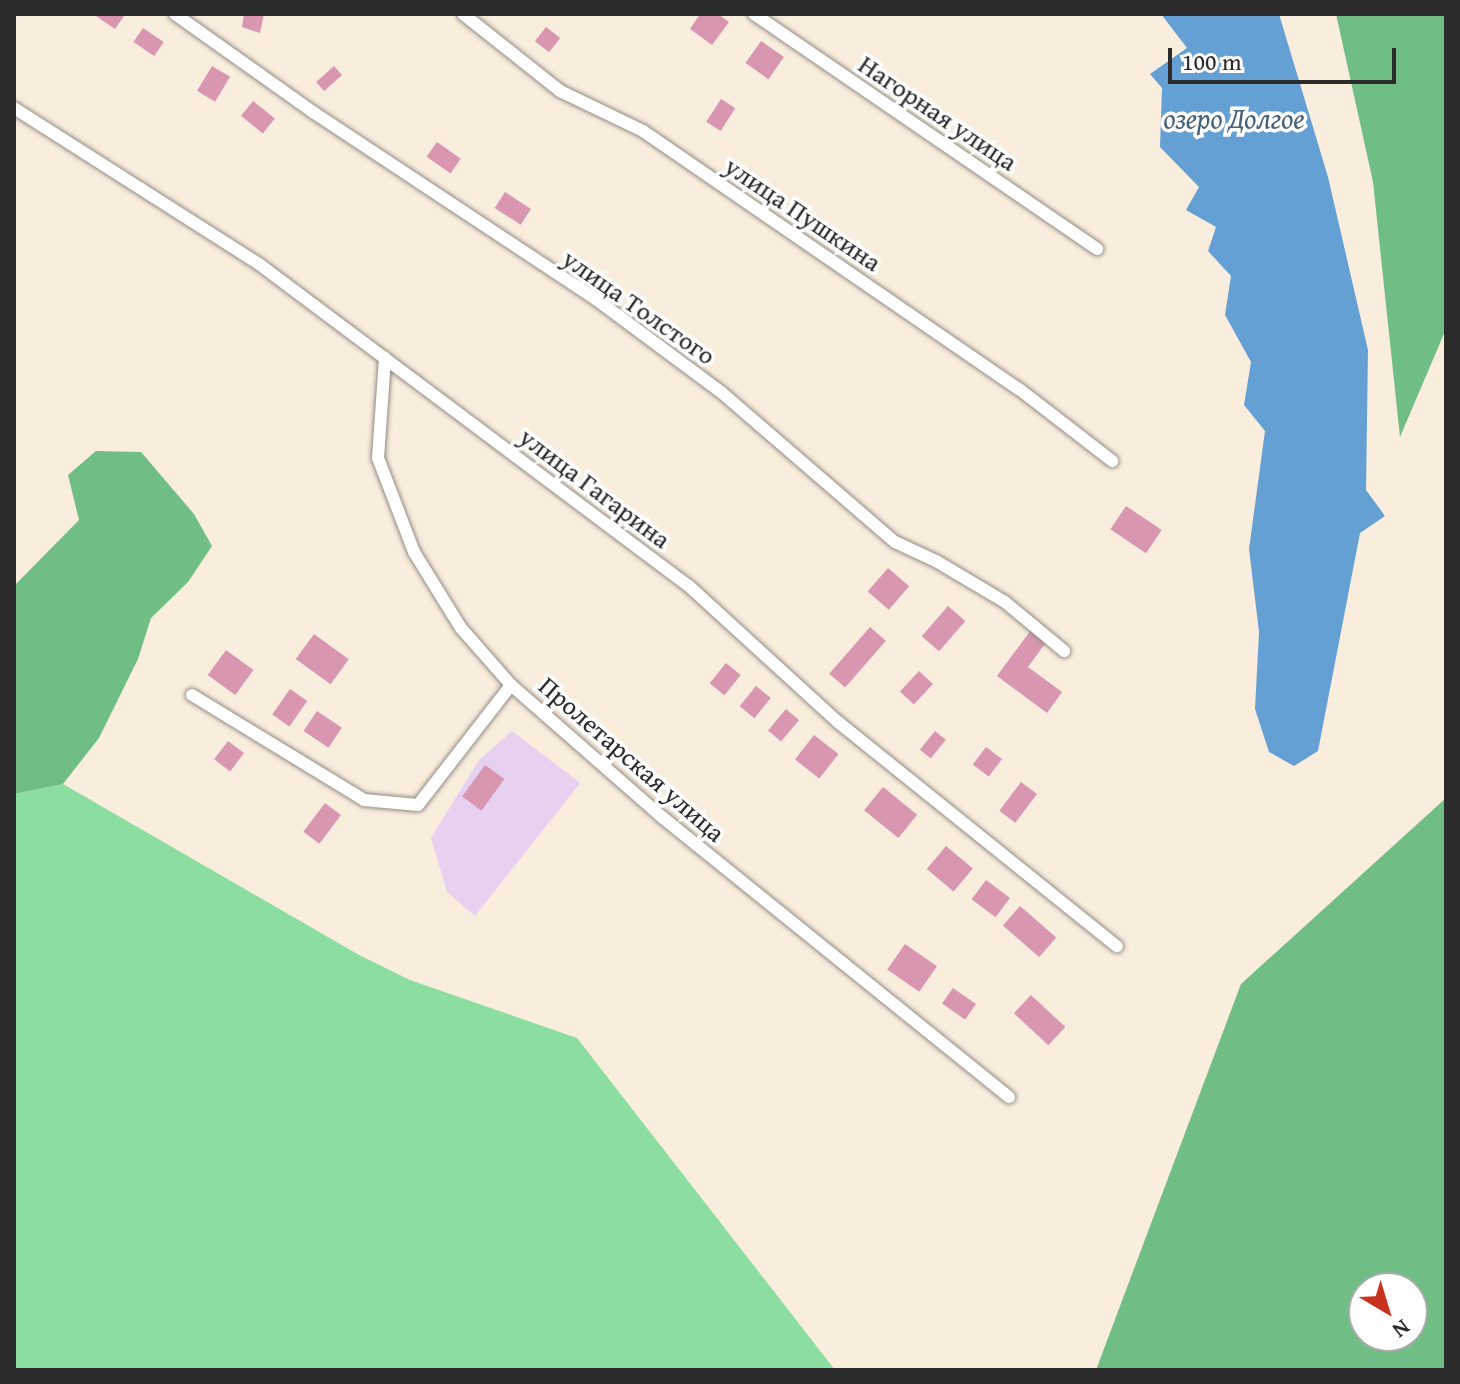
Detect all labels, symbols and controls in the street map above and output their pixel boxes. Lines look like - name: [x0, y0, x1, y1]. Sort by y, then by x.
- scale bar: [1172, 32, 1400, 82]
- text: 100 m: [1182, 44, 1242, 79]
- street label: Нагорная улица: [853, 48, 1023, 178]
- water label: озеро Долгое: [1163, 101, 1305, 135]
- street label: улица Пушкина: [719, 150, 887, 278]
- street label: улица Толстого: [556, 243, 722, 371]
- street label: улица Гагарина: [513, 421, 677, 555]
- street label: Пролетарская улица: [533, 670, 731, 848]
- north arrow: [1348, 1272, 1428, 1352]
- text: N: [1386, 1312, 1417, 1346]

